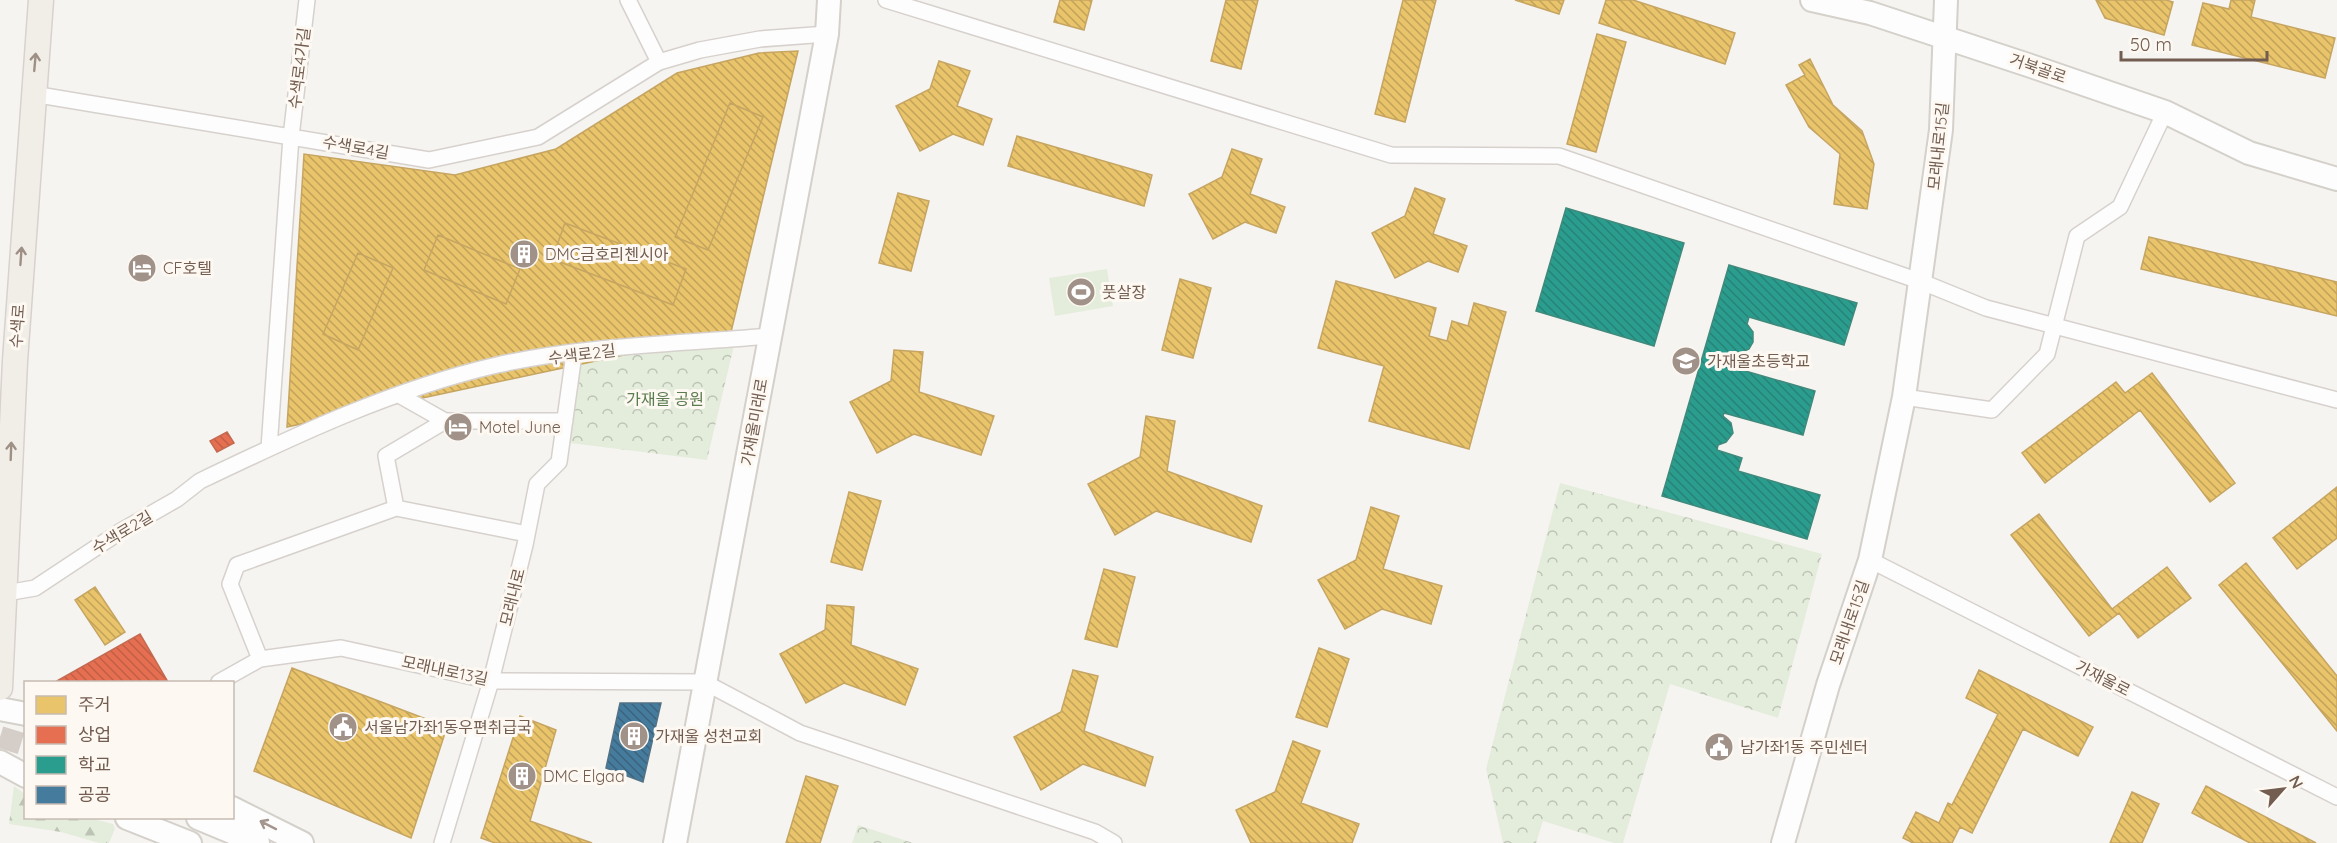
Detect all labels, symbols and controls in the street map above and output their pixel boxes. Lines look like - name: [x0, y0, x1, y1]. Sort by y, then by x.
- scale bar: [2121, 24, 2266, 62]
- street label: 수색로4가길: [284, 26, 314, 110]
- text: 50 m: [2130, 33, 2172, 56]
- street label: 거북골로: [2007, 49, 2069, 87]
- one-way arrow: [30, 52, 41, 72]
- street label: 모래내로15길: [1923, 101, 1953, 191]
- street label: 수색로4길: [321, 131, 391, 163]
- building icon: DMC금호리첸시아: [508, 238, 540, 270]
- place label: DMC금호리첸시아: [545, 244, 669, 264]
- one-way arrow: [16, 247, 27, 267]
- hotel icon: CF호텔: [126, 252, 158, 284]
- place label: CF호텔: [163, 258, 212, 278]
- sports icon: 풋살장: [1065, 276, 1097, 308]
- place label: 풋살장: [1102, 282, 1146, 302]
- street label: 수색로: [5, 303, 29, 349]
- street label: 수색로2길: [547, 340, 617, 368]
- school or university icon: 가재울초등학교: [1670, 345, 1702, 377]
- place label: 가재울초등학교: [1707, 351, 1810, 371]
- street label: 가재울미래로: [736, 377, 772, 467]
- park label: 가재울 공원: [626, 389, 704, 409]
- hotel icon: Motel June: [442, 411, 474, 443]
- place label: Motel June: [479, 417, 561, 437]
- one-way arrow: [5, 441, 16, 461]
- street label: 수색로2길: [88, 506, 156, 558]
- street label: 모래내로: [495, 566, 529, 628]
- street label: 모래내로15길: [1825, 577, 1873, 667]
- street label: 모래내로13길: [400, 651, 490, 689]
- street label: 가재울로: [2072, 656, 2134, 700]
- legend: [24, 681, 234, 819]
- text: 주거: [78, 693, 111, 716]
- public building icon: 서울남가좌1동우편취급국: [327, 711, 359, 743]
- place label: 서울남가좌1동우편취급국: [364, 717, 532, 737]
- building icon: 가재울 성천교회: [618, 720, 650, 752]
- text: 상업: [78, 723, 111, 746]
- place label: 가재울 성천교회: [655, 726, 762, 746]
- public building icon: 남가좌1동 주민센터: [1703, 731, 1735, 763]
- place label: 남가좌1동 주민센터: [1740, 737, 1868, 757]
- text: 학교: [78, 753, 111, 776]
- north arrow: [2253, 759, 2313, 819]
- building icon: DMC Elgaa: [506, 760, 538, 792]
- place label: DMC Elgaa: [543, 766, 625, 786]
- text: N: [2285, 772, 2308, 792]
- text: 공공: [78, 783, 111, 806]
- one-way arrow: [259, 819, 277, 830]

